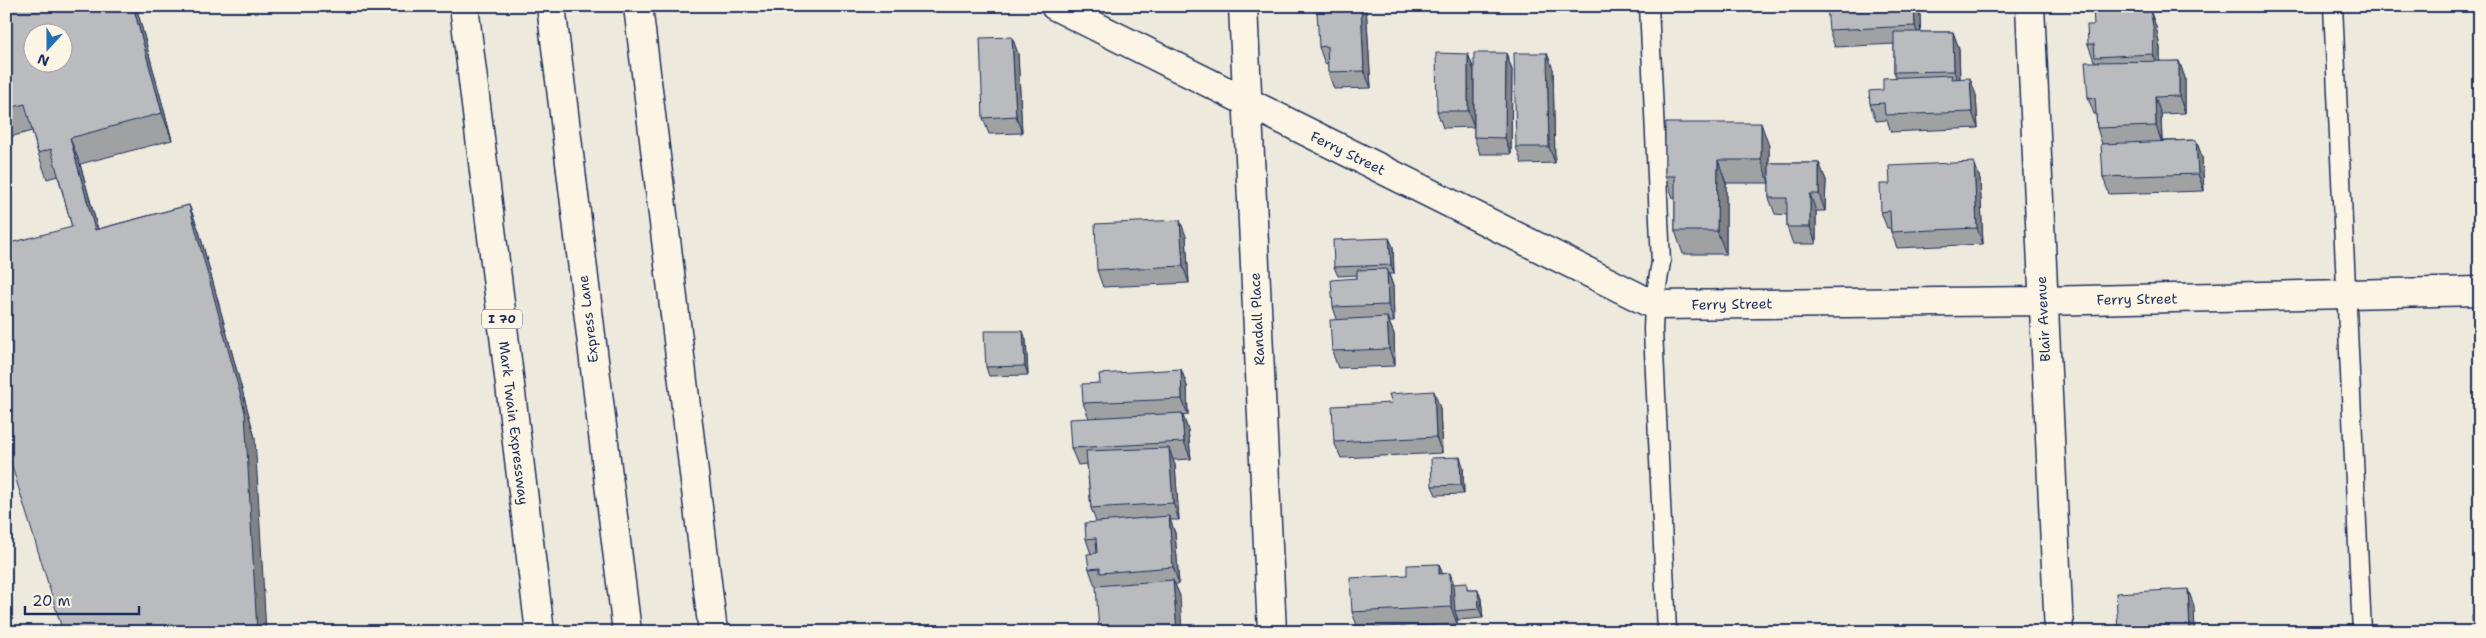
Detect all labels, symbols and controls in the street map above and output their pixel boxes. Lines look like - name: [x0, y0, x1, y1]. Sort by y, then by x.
- north arrow: [22, 22, 72, 72]
- text: N: [35, 50, 52, 71]
- street label: Ferry Street: [1308, 127, 1388, 179]
- street label: Randall Place: [1246, 272, 1268, 366]
- street label: Express Lane: [574, 274, 602, 364]
- street label: Blair Avenue: [2032, 276, 2054, 362]
- street label: Ferry Street: [2096, 289, 2178, 309]
- street label: Ferry Street: [1691, 294, 1773, 314]
- road number: I 70: [482, 310, 522, 328]
- street label: Mark Twain Expressway: [495, 340, 533, 506]
- scale bar: [25, 583, 139, 615]
- text: 20 m: [32, 591, 71, 611]

